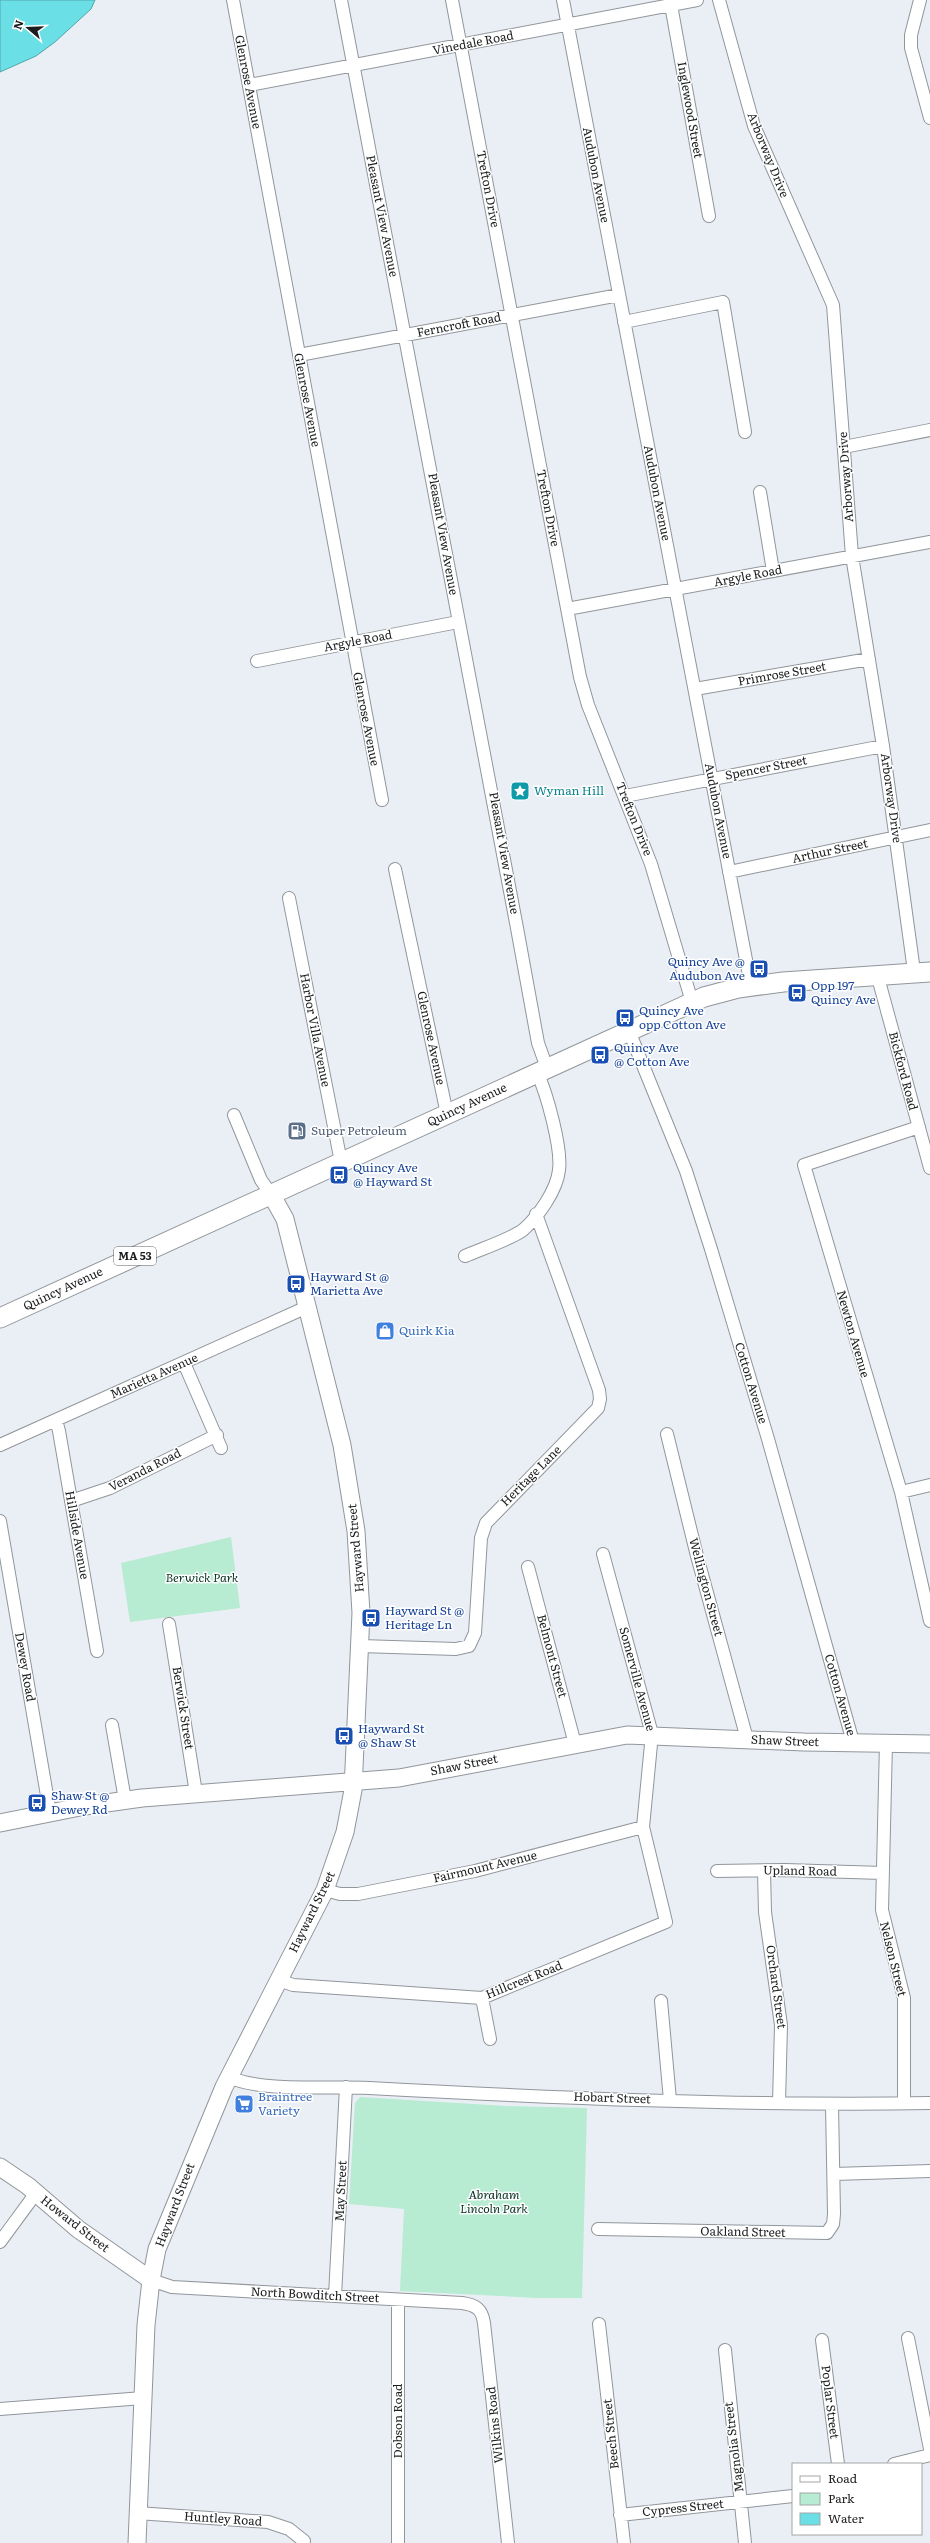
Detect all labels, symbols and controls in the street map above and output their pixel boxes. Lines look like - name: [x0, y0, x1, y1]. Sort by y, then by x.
- north arrow: [8, 8, 48, 48]
- text: N: [9, 17, 27, 31]
- street label: Vinedale Road: [431, 25, 516, 59]
- street label: Glenrose Avenue: [231, 33, 267, 130]
- street label: Inglewood Street: [674, 60, 708, 160]
- street label: Arborway Drive: [744, 109, 794, 200]
- street label: Audubon Avenue: [579, 125, 615, 224]
- street label: Trefton Drive: [473, 149, 505, 229]
- street label: Pleasant View Avenue: [362, 153, 404, 278]
- street label: Ferncroft Road: [415, 307, 503, 341]
- street label: Glenrose Avenue: [290, 351, 326, 448]
- street label: Arborway Drive: [833, 431, 857, 523]
- street label: Audubon Avenue: [640, 443, 676, 542]
- street label: Trefton Drive: [533, 468, 565, 548]
- street label: Pleasant View Avenue: [424, 471, 464, 596]
- street label: Argyle Road: [712, 559, 784, 590]
- street label: Argyle Road: [322, 624, 394, 655]
- street label: Primrose Street: [736, 656, 827, 690]
- street label: Glenrose Avenue: [349, 670, 385, 767]
- street label: Spencer Street: [723, 750, 808, 784]
- street label: Arborway Drive: [877, 752, 907, 844]
- street label: Audubon Avenue: [701, 761, 737, 860]
- street label: Trefton Drive: [612, 779, 658, 858]
- place icon: Wyman Hill: [509, 780, 531, 802]
- place label: Wyman Hill: [534, 781, 604, 799]
- street label: Pleasant View Avenue: [485, 790, 525, 915]
- street label: Arthur Street: [790, 833, 869, 867]
- place label: Quincy Ave @ Audubon Ave: [668, 952, 745, 984]
- bus stop icon: Quincy Ave @ Audubon Ave: [748, 958, 770, 980]
- street label: Harbor Villa Avenue: [296, 971, 336, 1088]
- place label: Opp 197 Quincy Ave: [811, 976, 876, 1008]
- bus stop icon: Opp 197 Quincy Ave: [786, 982, 808, 1004]
- street label: Glenrose Avenue: [413, 989, 451, 1086]
- place label: Quincy Ave opp Cotton Ave: [639, 1001, 726, 1033]
- bus stop icon: Quincy Ave opp Cotton Ave: [614, 1007, 636, 1029]
- street label: Bickford Road: [885, 1029, 923, 1113]
- place label: Quincy Ave @ Cotton Ave: [614, 1038, 690, 1070]
- bus stop icon: Quincy Ave @ Cotton Ave: [589, 1044, 611, 1066]
- street label: Quincy Avenue: [424, 1078, 509, 1130]
- fuel station icon: Super Petroleum: [286, 1120, 308, 1142]
- place label: Super Petroleum: [311, 1121, 407, 1139]
- place label: Quincy Ave @ Hayward St: [353, 1158, 432, 1190]
- bus stop icon: Quincy Ave @ Hayward St: [328, 1164, 350, 1186]
- road number: MA 53: [114, 1247, 156, 1265]
- street label: Quincy Avenue: [20, 1262, 105, 1314]
- place label: Hayward St @ Marietta Ave: [310, 1267, 389, 1299]
- bus stop icon: Hayward St @ Marietta Ave: [285, 1273, 307, 1295]
- street label: Newton Avenue: [833, 1288, 875, 1379]
- shop icon: Quirk Kia: [374, 1320, 396, 1342]
- place label: Quirk Kia: [399, 1321, 455, 1339]
- street label: Cotton Avenue: [731, 1340, 773, 1426]
- street label: Marietta Avenue: [107, 1348, 200, 1403]
- street label: Heritage Lane: [496, 1441, 565, 1510]
- street label: Veranda Road: [105, 1443, 184, 1495]
- street label: Hillside Avenue: [61, 1489, 95, 1580]
- street label: Hayward Street: [342, 1503, 368, 1593]
- street label: Wellington Street: [685, 1536, 729, 1638]
- park label: Berwick Park: [166, 1568, 239, 1586]
- place label: Hayward St @ Heritage Ln: [385, 1601, 464, 1633]
- bus stop icon: Hayward St @ Heritage Ln: [360, 1607, 382, 1629]
- street label: Belmont Street: [533, 1612, 573, 1700]
- street label: Somerville Avenue: [615, 1625, 661, 1733]
- street label: Dewey Road: [11, 1631, 41, 1703]
- street label: Cotton Avenue: [821, 1652, 861, 1738]
- street label: Berwick Street: [169, 1665, 199, 1751]
- place label: Hayward St @ Shaw St: [358, 1719, 425, 1751]
- bus stop icon: Hayward St @ Shaw St: [333, 1725, 355, 1747]
- street label: Shaw Street: [751, 1730, 820, 1750]
- street label: Shaw Street: [429, 1749, 499, 1779]
- place label: Shaw St @ Dewey Rd: [51, 1786, 109, 1818]
- bus stop icon: Shaw St @ Dewey Rd: [26, 1792, 48, 1814]
- street label: Fairmount Avenue: [431, 1845, 539, 1887]
- street label: Upland Road: [763, 1860, 838, 1880]
- street label: Hayward Street: [284, 1867, 339, 1955]
- street label: Nelson Street: [876, 1919, 912, 1998]
- street label: Orchard Street: [762, 1944, 792, 2030]
- street label: Hillcrest Road: [483, 1955, 565, 2003]
- place label: Braintree Variety: [258, 2087, 312, 2119]
- street label: Hobart Street: [573, 2087, 651, 2107]
- supermarket icon: Braintree Variety: [233, 2093, 255, 2115]
- street label: Hayward Street: [150, 2160, 198, 2249]
- street label: May Street: [329, 2160, 351, 2222]
- park label: Abraham Lincoln Park: [460, 2185, 528, 2217]
- street label: Howard Street: [37, 2191, 114, 2256]
- street label: Oakland Street: [700, 2221, 786, 2241]
- street label: North Bowditch Street: [250, 2282, 380, 2306]
- street label: Poplar Street: [818, 2364, 844, 2440]
- street label: Dobson Road: [388, 2383, 406, 2458]
- street label: Wilkins Road: [481, 2385, 507, 2464]
- street label: Beech Street: [597, 2398, 623, 2470]
- street label: Magnolia Street: [719, 2401, 747, 2493]
- legend: [792, 2463, 922, 2535]
- text: Road: [828, 2469, 858, 2487]
- text: Park: [828, 2489, 855, 2507]
- street label: Cypress Street: [641, 2494, 725, 2520]
- street label: Huntley Road: [183, 2506, 263, 2530]
- text: Water: [828, 2509, 864, 2527]

